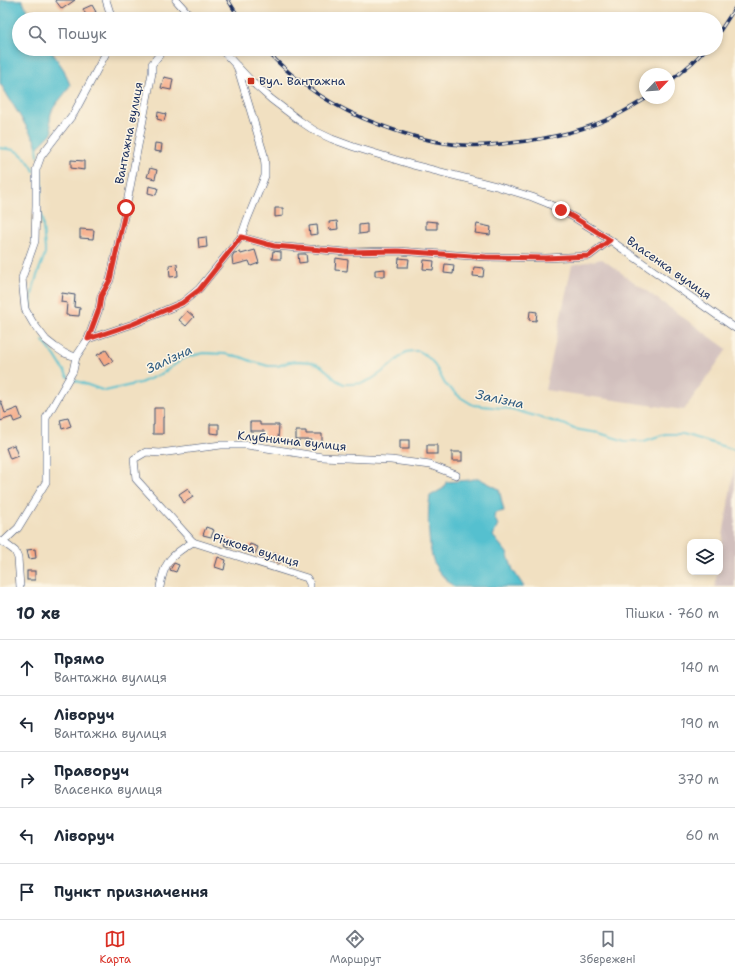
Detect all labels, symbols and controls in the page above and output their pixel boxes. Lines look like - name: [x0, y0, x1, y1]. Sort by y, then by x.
- search box: [12, 12, 723, 56]
- icon: search: [26, 23, 48, 45]
- text: Пошук: [58, 24, 107, 44]
- north arrow: [639, 68, 675, 104]
- place label: Вул. Вантажна: [259, 73, 346, 89]
- marker: Вул. Вантажна: [246, 76, 256, 86]
- street label: Вантажна вулиця: [111, 80, 147, 186]
- route start: [117, 199, 135, 217]
- route end: [552, 201, 570, 219]
- street label: Власенка вулиця: [623, 233, 715, 303]
- water label: Залізна: [143, 341, 195, 377]
- water label: Залізна: [474, 386, 526, 412]
- street label: Клубнична вулиця: [237, 427, 347, 455]
- street label: Річкова вулиця: [211, 529, 301, 571]
- map controls: [687, 539, 723, 575]
- button: layers: [687, 539, 723, 575]
- text: 10 хв: [16, 602, 60, 624]
- text: Пішки · 760 m: [626, 605, 719, 622]
- text: Прямо: [54, 649, 104, 669]
- icon: ahead: [16, 657, 38, 679]
- text: 140 m: [680, 659, 719, 676]
- text: Вантажна вулиця: [54, 669, 167, 686]
- text: Ліворуч: [54, 705, 114, 725]
- icon: left: [16, 713, 38, 735]
- text: 190 m: [680, 715, 719, 732]
- text: Вантажна вулиця: [54, 725, 167, 742]
- text: Праворуч: [54, 761, 129, 781]
- icon: right: [16, 769, 38, 791]
- text: 370 m: [677, 771, 719, 788]
- text: Власенка вулиця: [54, 781, 162, 798]
- icon: left: [16, 825, 38, 847]
- text: Ліворуч: [54, 826, 114, 846]
- text: 60 m: [686, 827, 719, 844]
- icon: arrive: [16, 881, 38, 903]
- text: Пункт призначення: [54, 882, 209, 902]
- tab: Карта: [99, 928, 131, 967]
- tab: Маршрут: [330, 928, 381, 967]
- tab: Збережені: [580, 928, 636, 967]

